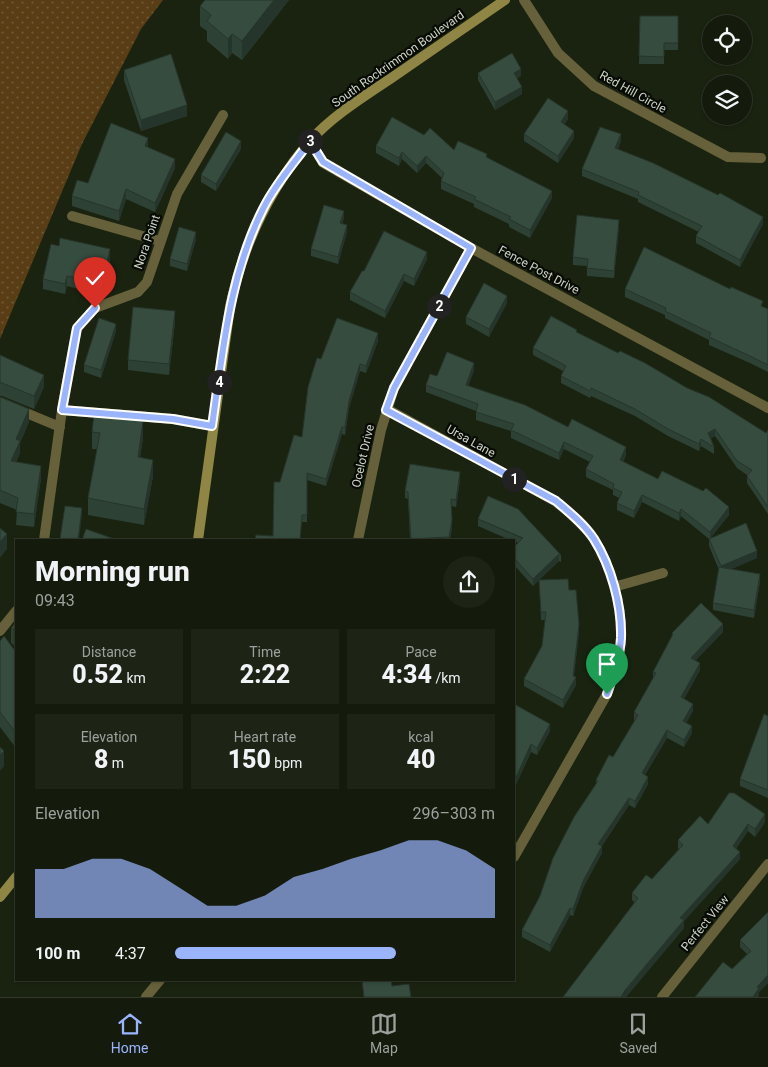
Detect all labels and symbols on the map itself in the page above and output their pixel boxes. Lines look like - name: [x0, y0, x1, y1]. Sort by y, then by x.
- street label: South Rockrimmon Boulevard: [329, 8, 467, 110]
- street label: Red Hill Circle: [597, 68, 669, 116]
- pin: 3: [298, 128, 322, 154]
- street label: Nora Point: [131, 213, 163, 271]
- street label: Fence Post Drive: [496, 243, 582, 297]
- pin: [74, 257, 116, 308]
- pin: 2: [426, 294, 452, 318]
- pin: 4: [206, 370, 232, 394]
- street label: Ursa Lane: [444, 422, 498, 460]
- street label: Ocelot Drive: [349, 423, 377, 489]
- pin: 1: [502, 466, 526, 492]
- pin: [586, 643, 628, 694]
- street label: Perfect View: [678, 892, 732, 954]

